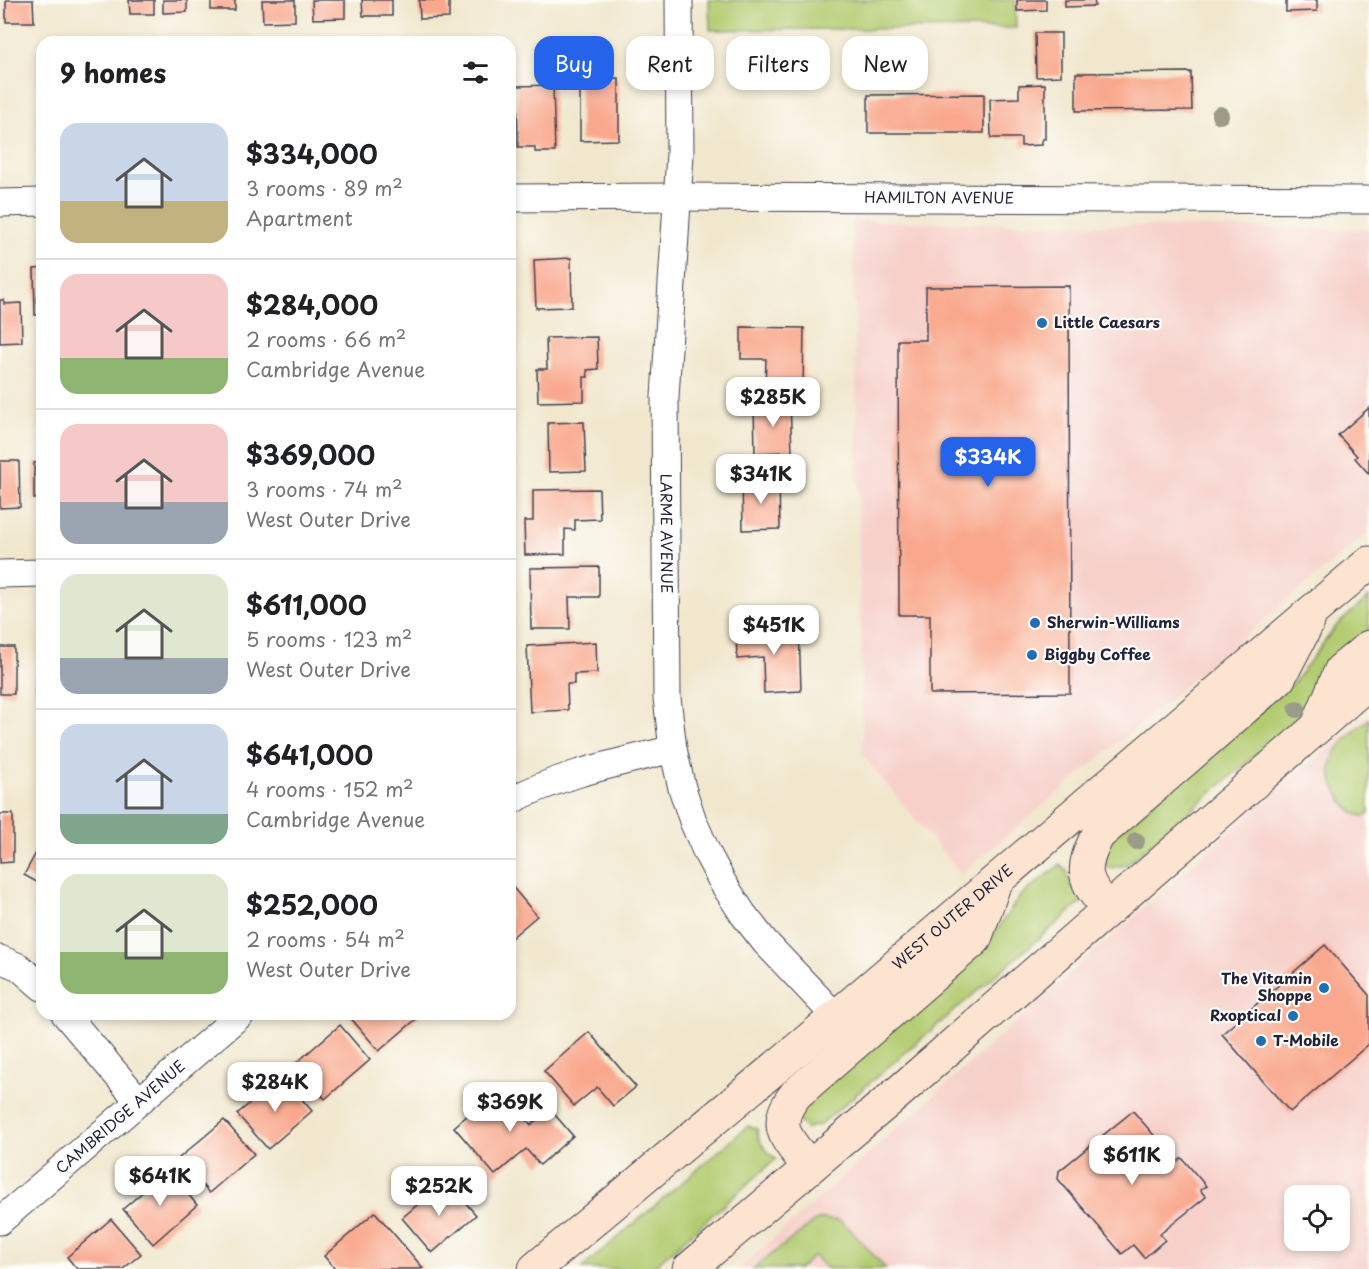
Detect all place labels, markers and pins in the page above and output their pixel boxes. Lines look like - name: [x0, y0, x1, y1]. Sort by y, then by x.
- place label: Little Caesars: [1054, 310, 1160, 333]
- marker: Little Caesars: [1035, 316, 1049, 330]
- pin: $285K: [731, 377, 815, 428]
- pin: $334K: [946, 437, 1030, 488]
- pin: $341K: [719, 454, 803, 505]
- pin: $451K: [732, 605, 816, 656]
- place label: Sherwin-Williams: [1047, 610, 1180, 633]
- marker: Sherwin-Williams: [1028, 616, 1042, 630]
- place label: Biggby Coffee: [1044, 642, 1151, 665]
- marker: Biggby Coffee: [1025, 648, 1039, 662]
- place label: The Vitamin Shoppe: [1221, 966, 1312, 1006]
- marker: The Vitamin Shoppe: [1317, 981, 1331, 995]
- place label: Rxoptical: [1210, 1003, 1281, 1026]
- marker: Rxoptical: [1286, 1009, 1300, 1023]
- place label: T-Mobile: [1273, 1028, 1339, 1051]
- marker: T-Mobile: [1254, 1034, 1268, 1048]
- pin: $284K: [233, 1062, 317, 1113]
- pin: $369K: [468, 1082, 552, 1133]
- pin: $611K: [1090, 1135, 1174, 1186]
- pin: $641K: [118, 1156, 202, 1207]
- pin: $252K: [397, 1166, 481, 1217]

